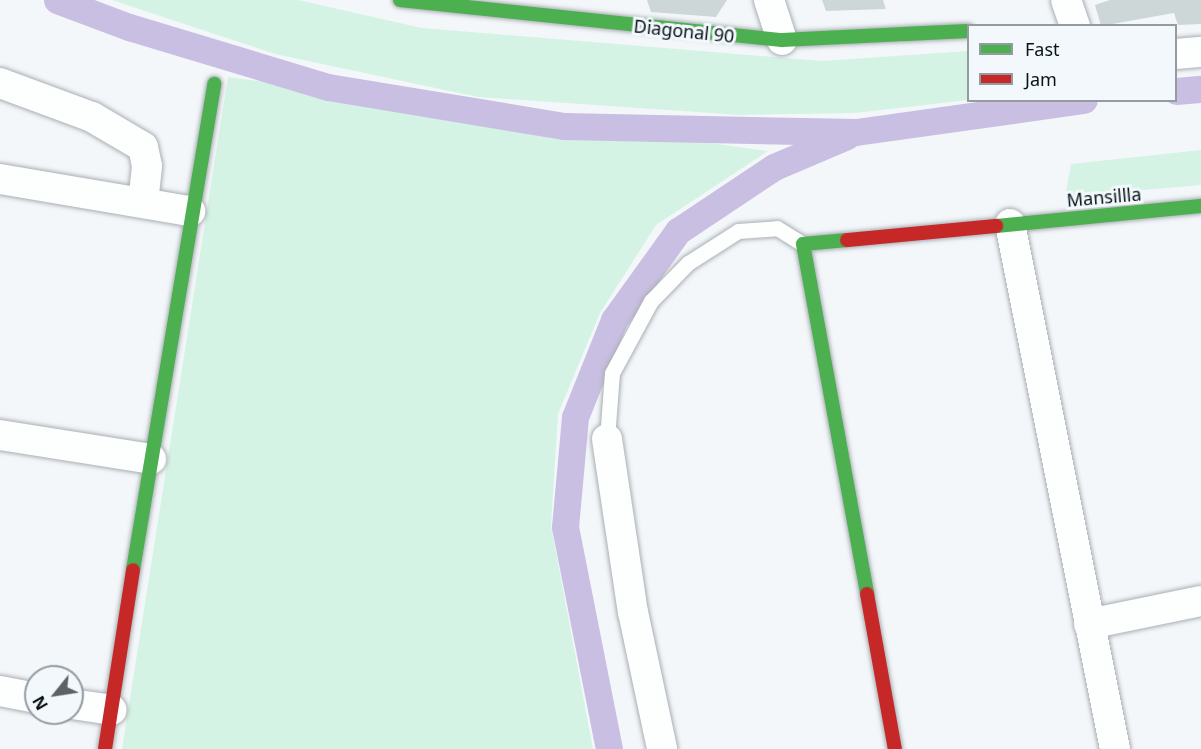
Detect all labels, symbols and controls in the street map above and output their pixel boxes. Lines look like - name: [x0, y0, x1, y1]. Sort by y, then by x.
- street label: Diagonal 90: [633, 15, 735, 47]
- legend: [967, 24, 1177, 102]
- text: Fast: [1025, 37, 1060, 61]
- text: Jam: [1025, 67, 1057, 91]
- street label: Mansillla: [1066, 183, 1142, 211]
- north arrow: [24, 665, 84, 725]
- text: N: [27, 692, 53, 714]

